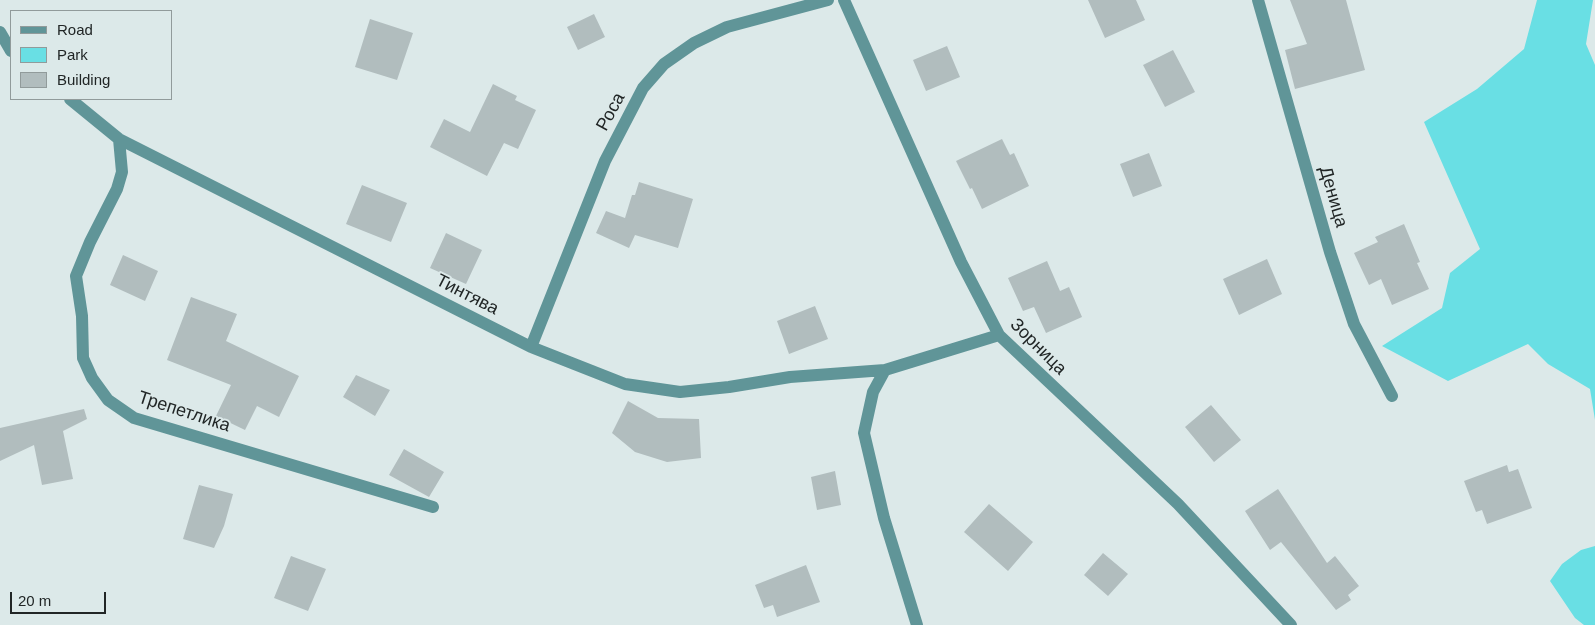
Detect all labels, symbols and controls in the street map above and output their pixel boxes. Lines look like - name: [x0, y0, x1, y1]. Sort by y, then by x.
- legend: [10, 10, 172, 100]
- text: Road: [57, 21, 93, 38]
- text: Park: [57, 46, 88, 63]
- text: Building: [57, 71, 110, 88]
- street label: Роса: [592, 89, 630, 135]
- street label: Деница: [1314, 164, 1352, 230]
- street label: Тинтява: [432, 270, 502, 320]
- street label: Зорница: [1005, 314, 1071, 380]
- street label: Трепетлика: [135, 387, 233, 437]
- scale bar: [12, 582, 109, 614]
- text: 20 m: [18, 592, 51, 609]

